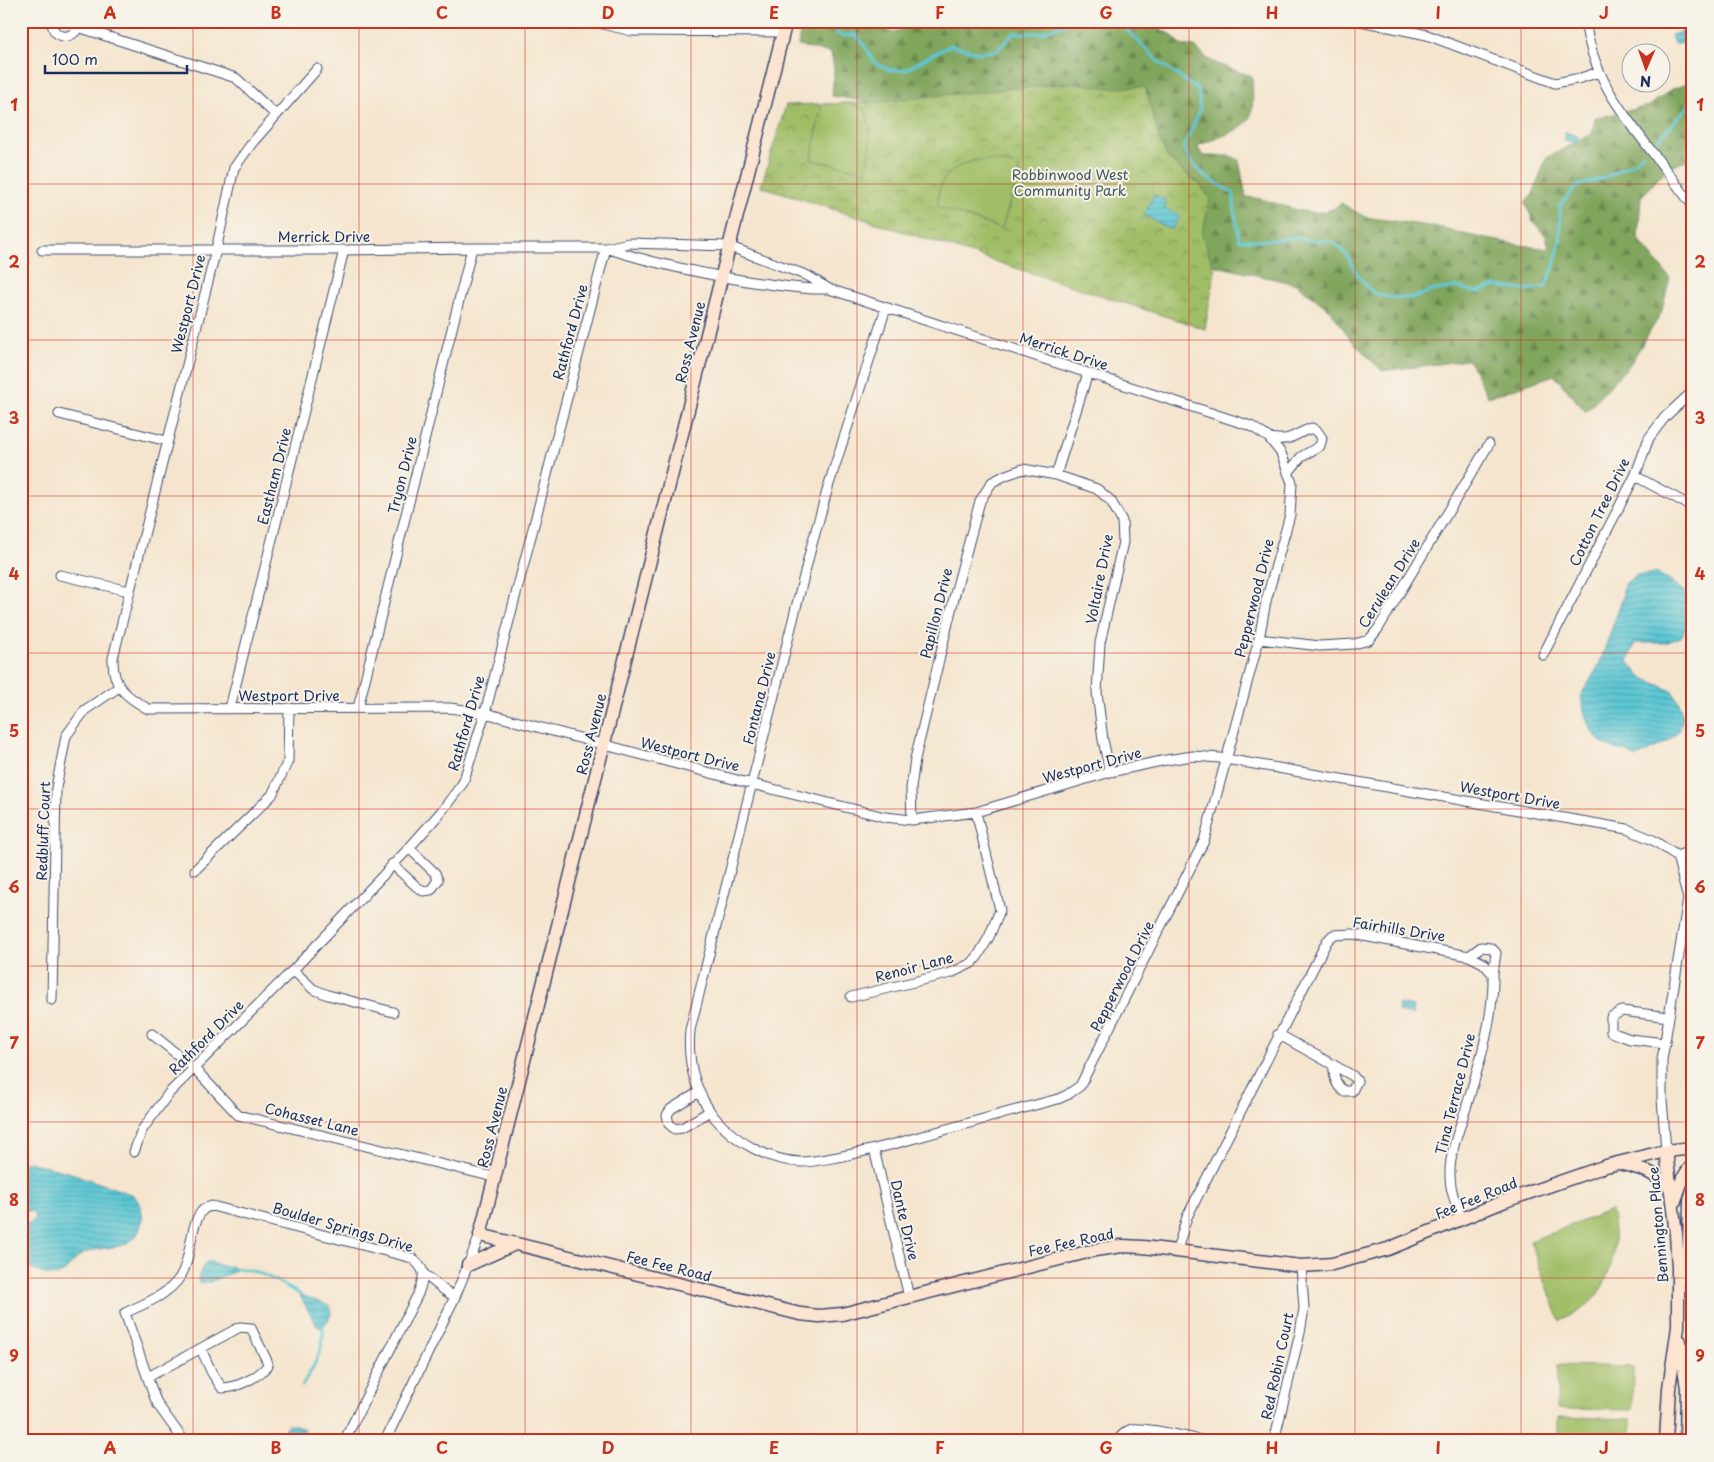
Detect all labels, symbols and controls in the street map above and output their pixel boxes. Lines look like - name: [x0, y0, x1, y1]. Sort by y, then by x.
- text: A: [104, 0, 117, 24]
- text: B: [271, 0, 282, 24]
- text: C: [436, 0, 448, 24]
- text: D: [602, 0, 614, 24]
- text: E: [769, 0, 779, 24]
- text: F: [935, 0, 945, 24]
- text: G: [1099, 0, 1113, 24]
- text: H: [1266, 0, 1278, 24]
- text: I: [1435, 0, 1441, 24]
- text: J: [1599, 0, 1609, 24]
- scale bar: [45, 42, 188, 74]
- north arrow: [1622, 42, 1672, 92]
- text: 100 m: [52, 47, 98, 70]
- text: N: [1640, 71, 1651, 92]
- text: 1: [10, 92, 18, 116]
- text: 1: [1696, 92, 1704, 116]
- park label: Robbinwood West Community Park: [1012, 164, 1129, 201]
- street label: Merrick Drive: [278, 226, 370, 247]
- text: 2: [8, 249, 20, 273]
- text: 2: [1694, 249, 1706, 273]
- street label: Westport Drive: [166, 252, 210, 356]
- street label: Rathford Drive: [547, 281, 593, 382]
- street label: Ross Avenue: [670, 299, 710, 385]
- street label: Merrick Drive: [1017, 327, 1111, 375]
- text: 3: [9, 405, 19, 429]
- text: 3: [1695, 405, 1705, 429]
- street label: Eastham Drive: [252, 425, 296, 527]
- street label: Tryon Drive: [382, 434, 422, 516]
- street label: Cotton Tree Drive: [1564, 454, 1634, 570]
- street label: Voltaire Drive: [1080, 532, 1118, 626]
- street label: Cerulean Drive: [1353, 534, 1425, 632]
- street label: Pepperwood Drive: [1229, 536, 1279, 660]
- text: 4: [9, 561, 20, 585]
- text: 4: [1695, 561, 1706, 585]
- street label: Papillon Drive: [915, 566, 957, 660]
- street label: Fontana Drive: [737, 649, 781, 747]
- street label: Rathford Drive: [442, 672, 490, 773]
- street label: Westport Drive: [238, 685, 340, 706]
- street label: Ross Avenue: [571, 691, 611, 777]
- text: 5: [9, 718, 19, 742]
- text: 5: [1695, 718, 1705, 742]
- street label: Westport Drive: [638, 732, 742, 776]
- street label: Westport Drive: [1040, 742, 1144, 788]
- street label: Westport Drive: [1458, 776, 1562, 814]
- street label: Redbluff Court: [31, 781, 55, 881]
- text: 6: [8, 874, 20, 898]
- text: 6: [1694, 874, 1706, 898]
- street label: Fairhills Drive: [1351, 911, 1447, 947]
- street label: Pepperwood Drive: [1085, 917, 1159, 1035]
- street label: Renoir Lane: [872, 946, 956, 988]
- street label: Rathford Drive: [164, 994, 249, 1079]
- text: 7: [9, 1030, 19, 1054]
- text: 7: [1695, 1030, 1705, 1054]
- street label: Tina Terrace Drive: [1430, 1031, 1480, 1157]
- street label: Ross Avenue: [472, 1084, 512, 1170]
- street label: Cohasset Lane: [262, 1097, 362, 1141]
- street label: Bennington Place: [1642, 1166, 1674, 1284]
- street label: Fee Fee Road: [1432, 1172, 1520, 1224]
- street label: Dante Drive: [886, 1178, 924, 1262]
- text: 8: [9, 1187, 19, 1211]
- text: 8: [1695, 1187, 1705, 1211]
- street label: Boulder Springs Drive: [270, 1197, 416, 1257]
- street label: Fee Fee Road: [1026, 1223, 1116, 1261]
- street label: Fee Fee Road: [624, 1245, 714, 1287]
- street label: Red Robin Court: [1255, 1310, 1299, 1421]
- text: 9: [9, 1343, 19, 1367]
- text: 9: [1695, 1343, 1705, 1367]
- text: A: [104, 1435, 117, 1459]
- text: B: [271, 1435, 282, 1459]
- text: C: [436, 1435, 448, 1459]
- text: D: [602, 1435, 614, 1459]
- text: E: [769, 1435, 779, 1459]
- text: F: [935, 1435, 945, 1459]
- text: G: [1099, 1435, 1113, 1459]
- text: H: [1266, 1435, 1278, 1459]
- text: I: [1435, 1435, 1441, 1459]
- text: J: [1599, 1435, 1609, 1459]

